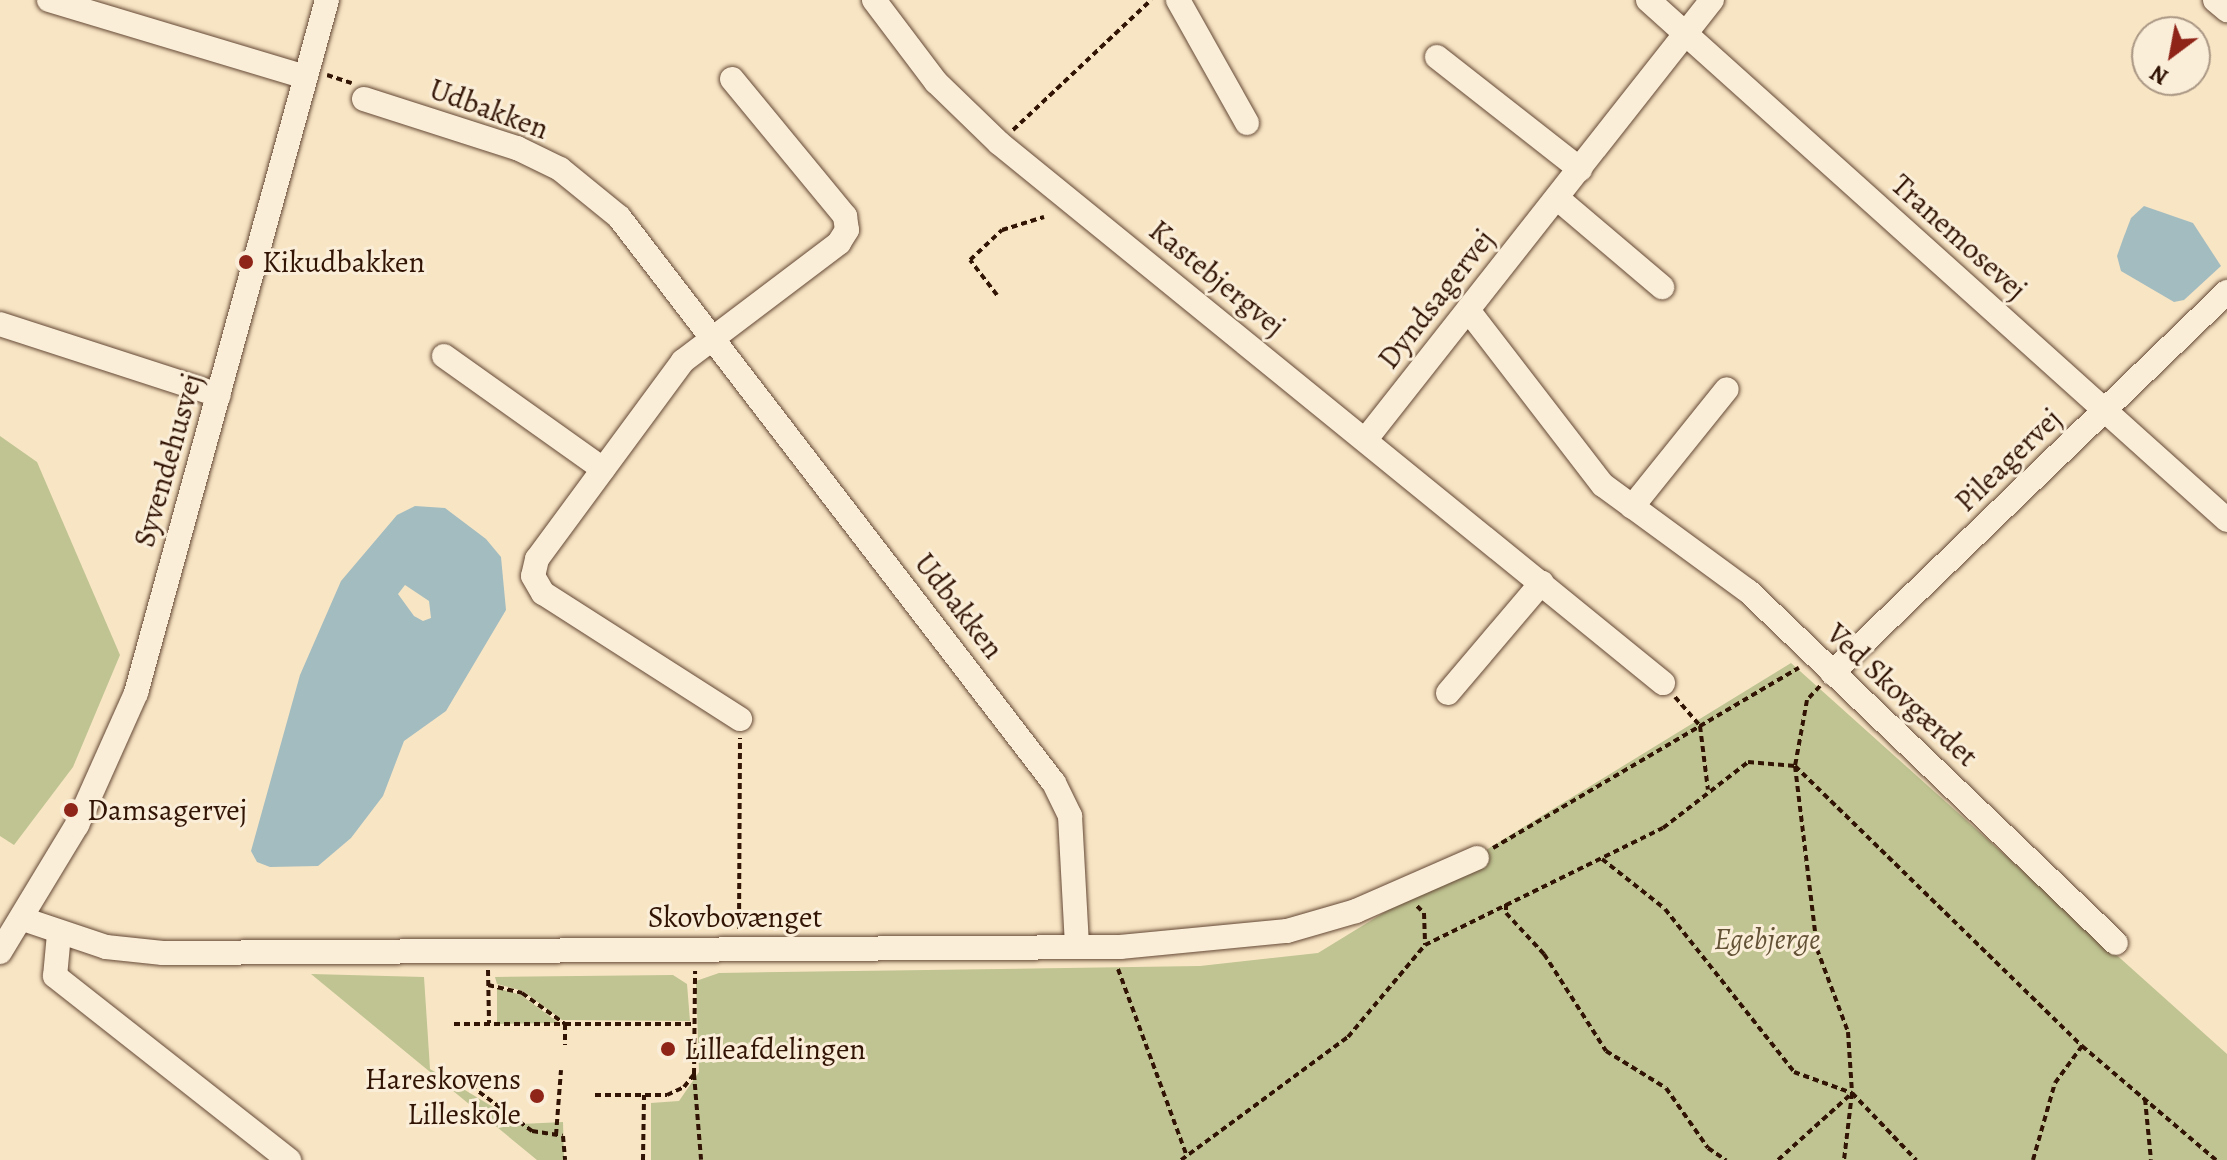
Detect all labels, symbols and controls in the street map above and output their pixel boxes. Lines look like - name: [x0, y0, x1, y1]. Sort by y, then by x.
- north arrow: [2131, 16, 2211, 96]
- text: N: [2145, 58, 2174, 92]
- street label: Udbakken: [425, 71, 553, 147]
- street label: Tranemosevej: [1884, 167, 2034, 307]
- street label: Kastebjergvej: [1142, 212, 1292, 344]
- street label: Dyndsagervej: [1370, 222, 1502, 376]
- place label: Kikudbakken: [262, 244, 425, 280]
- marker: Kikudbakken: [237, 253, 255, 271]
- street label: Syvendehusvej: [126, 369, 210, 551]
- street label: Pileagervej: [1947, 401, 2069, 519]
- street label: Udbakken: [907, 546, 1011, 666]
- street label: Ved Skovgærdet: [1819, 616, 1985, 774]
- place label: Damsagervej: [87, 792, 247, 828]
- marker: Damsagervej: [62, 801, 80, 819]
- street label: Skovbovænget: [648, 899, 822, 935]
- park label: Egebjerge: [1714, 921, 1820, 957]
- place label: Lilleafdelingen: [684, 1031, 866, 1067]
- marker: Lilleafdelingen: [659, 1040, 677, 1058]
- place label: Hareskovens Lilleskole: [365, 1061, 521, 1132]
- marker: Hareskovens Lilleskole: [528, 1087, 546, 1105]

